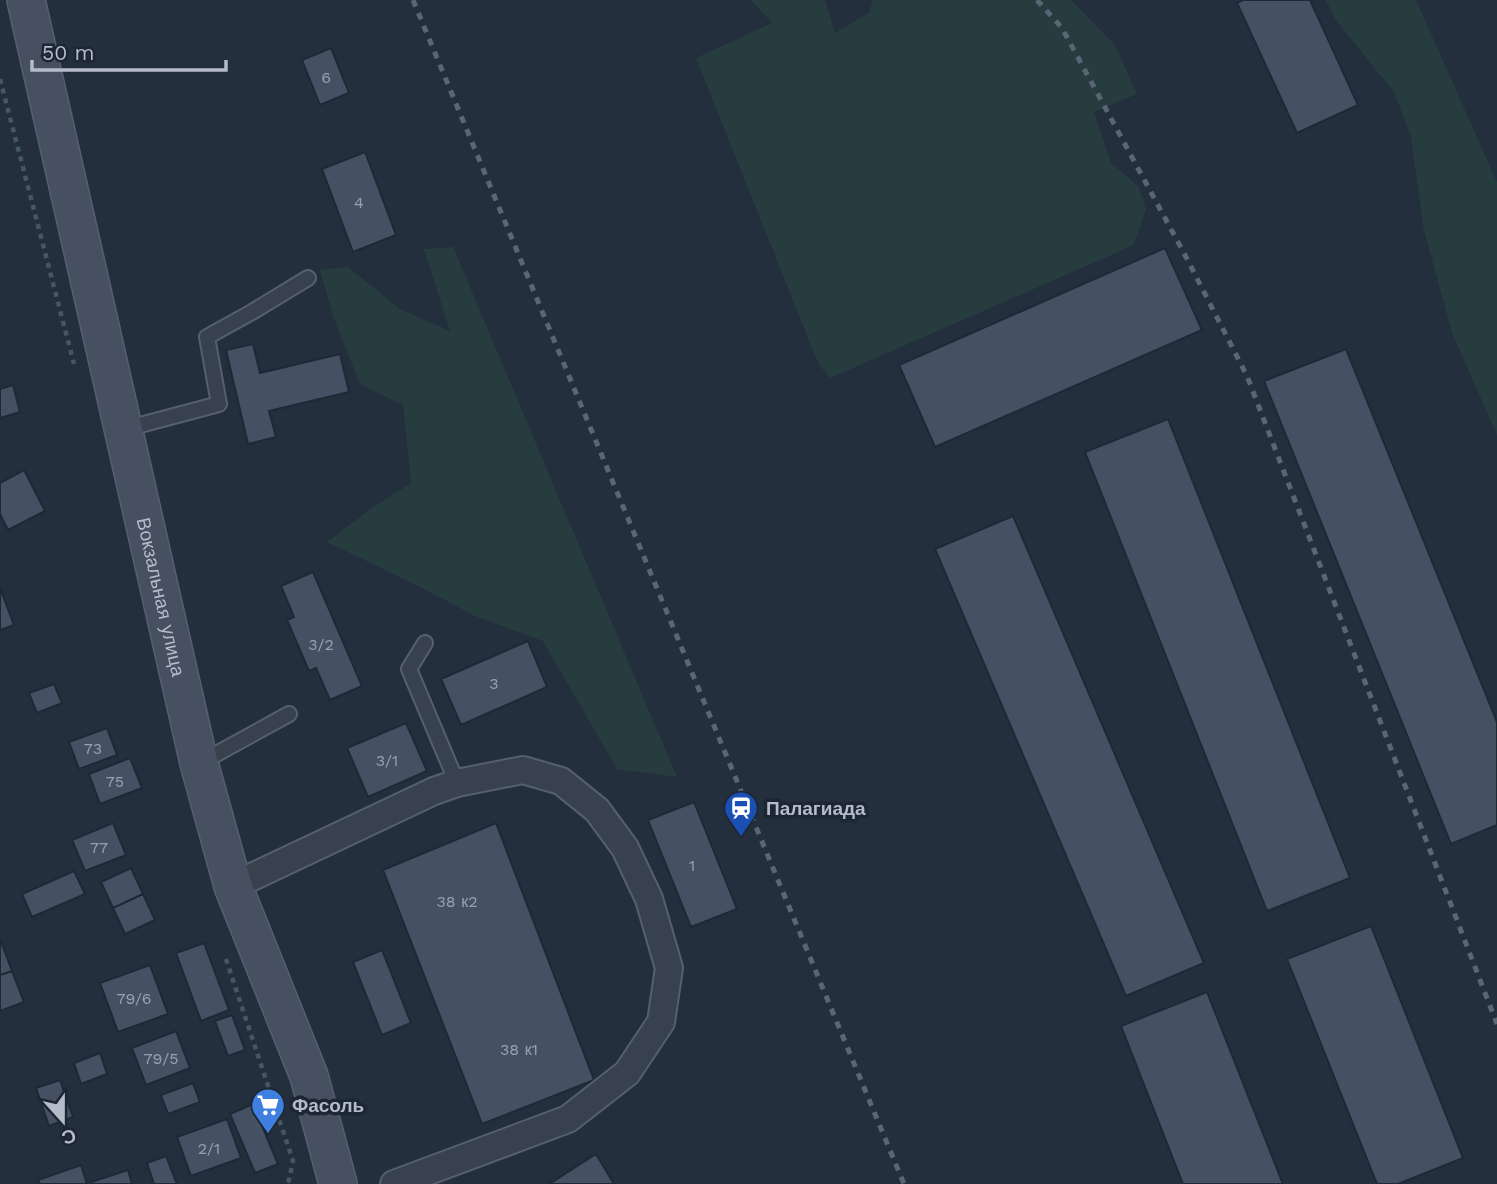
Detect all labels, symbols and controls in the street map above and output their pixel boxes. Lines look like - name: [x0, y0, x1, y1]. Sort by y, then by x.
- scale bar: [32, 28, 226, 72]
- text: 50 m: [42, 40, 94, 65]
- house number: 6: [321, 68, 331, 87]
- house number: 4: [354, 193, 364, 212]
- street label: Вокзальная улица: [132, 515, 191, 679]
- house number: 3/2: [308, 635, 334, 654]
- house number: 3: [489, 674, 499, 693]
- house number: 73: [84, 739, 102, 758]
- house number: 3/1: [376, 751, 398, 770]
- house number: 75: [106, 772, 124, 791]
- station icon: Палагиада: [722, 789, 760, 838]
- place label: Палагиада: [766, 797, 866, 820]
- house number: 77: [90, 838, 108, 857]
- house number: 1: [689, 856, 695, 875]
- house number: 38 к2: [437, 892, 477, 911]
- house number: 79/6: [116, 989, 152, 1008]
- house number: 38 к1: [500, 1040, 538, 1059]
- house number: 79/5: [144, 1049, 178, 1068]
- north arrow: [28, 1086, 98, 1156]
- supermarket icon: Фасоль: [249, 1086, 287, 1135]
- place label: Фасоль: [292, 1094, 364, 1117]
- text: С: [58, 1123, 79, 1150]
- house number: 2/1: [198, 1139, 220, 1158]

